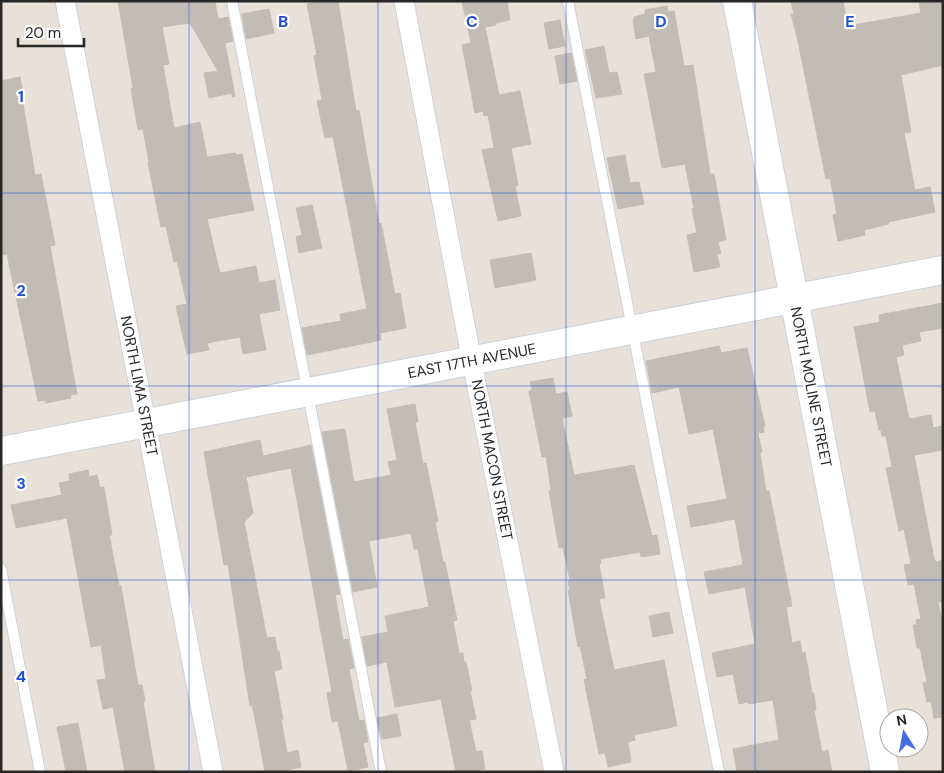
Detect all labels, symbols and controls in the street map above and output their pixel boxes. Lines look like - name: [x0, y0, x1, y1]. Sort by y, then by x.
- text: B: [278, 11, 288, 32]
- text: C: [466, 11, 478, 32]
- text: D: [655, 11, 667, 32]
- text: E: [845, 11, 855, 32]
- scale bar: [18, 15, 84, 47]
- text: 20 m: [25, 23, 61, 43]
- text: 1: [18, 86, 24, 107]
- text: 2: [16, 280, 26, 301]
- street label: NORTH MOLINE STREET: [786, 305, 836, 469]
- street label: NORTH LIMA STREET: [116, 314, 162, 458]
- street label: EAST 17TH AVENUE: [406, 339, 538, 383]
- street label: NORTH MACON STREET: [467, 378, 517, 542]
- text: 3: [16, 473, 26, 494]
- text: 4: [16, 666, 26, 687]
- north arrow: [879, 708, 929, 758]
- text: N: [895, 710, 908, 730]

